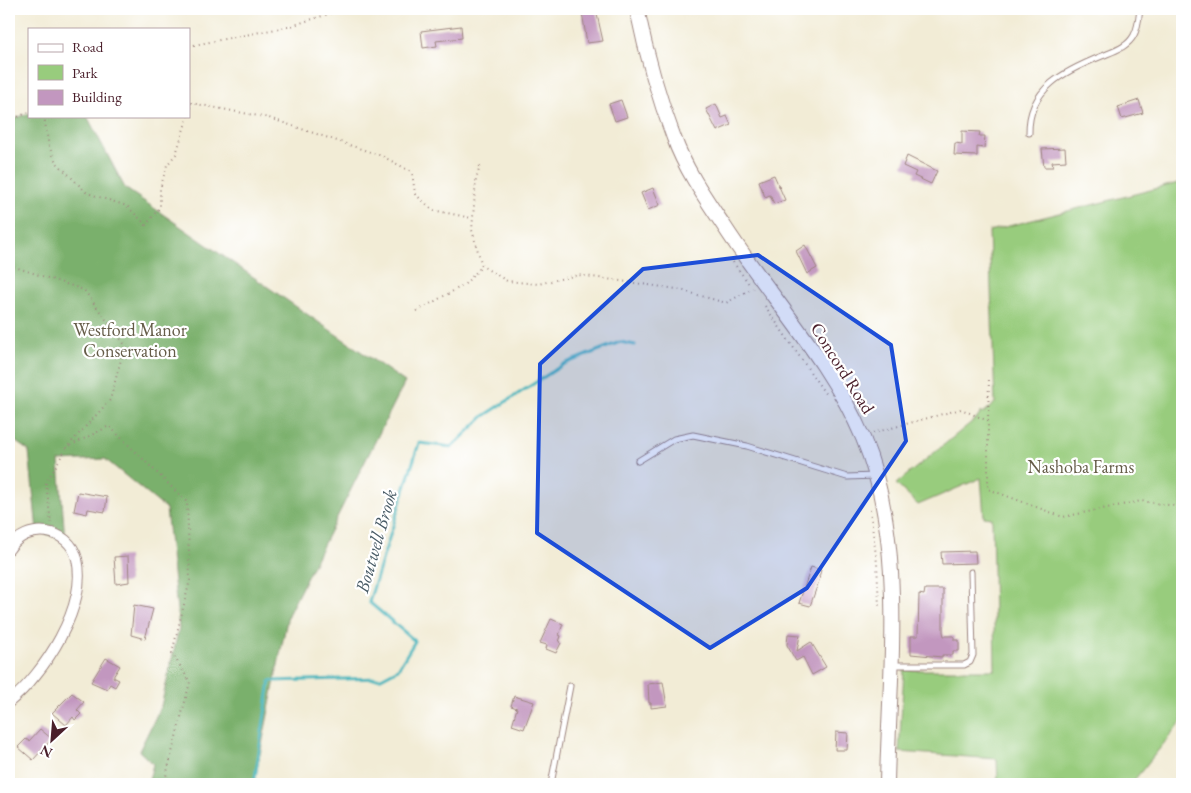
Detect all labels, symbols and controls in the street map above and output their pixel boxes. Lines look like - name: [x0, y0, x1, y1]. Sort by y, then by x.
- legend: [28, 28, 190, 118]
- text: Road: [72, 37, 104, 56]
- text: Park: [72, 63, 99, 82]
- text: Building: [72, 87, 122, 106]
- park label: Westford Manor Conservation: [73, 318, 187, 362]
- street label: Concord Road: [806, 318, 881, 419]
- park label: Nashoba Farms: [1028, 455, 1135, 478]
- water label: Boutwell Brook: [349, 486, 403, 597]
- north arrow: [28, 716, 78, 766]
- text: N: [37, 741, 55, 762]

